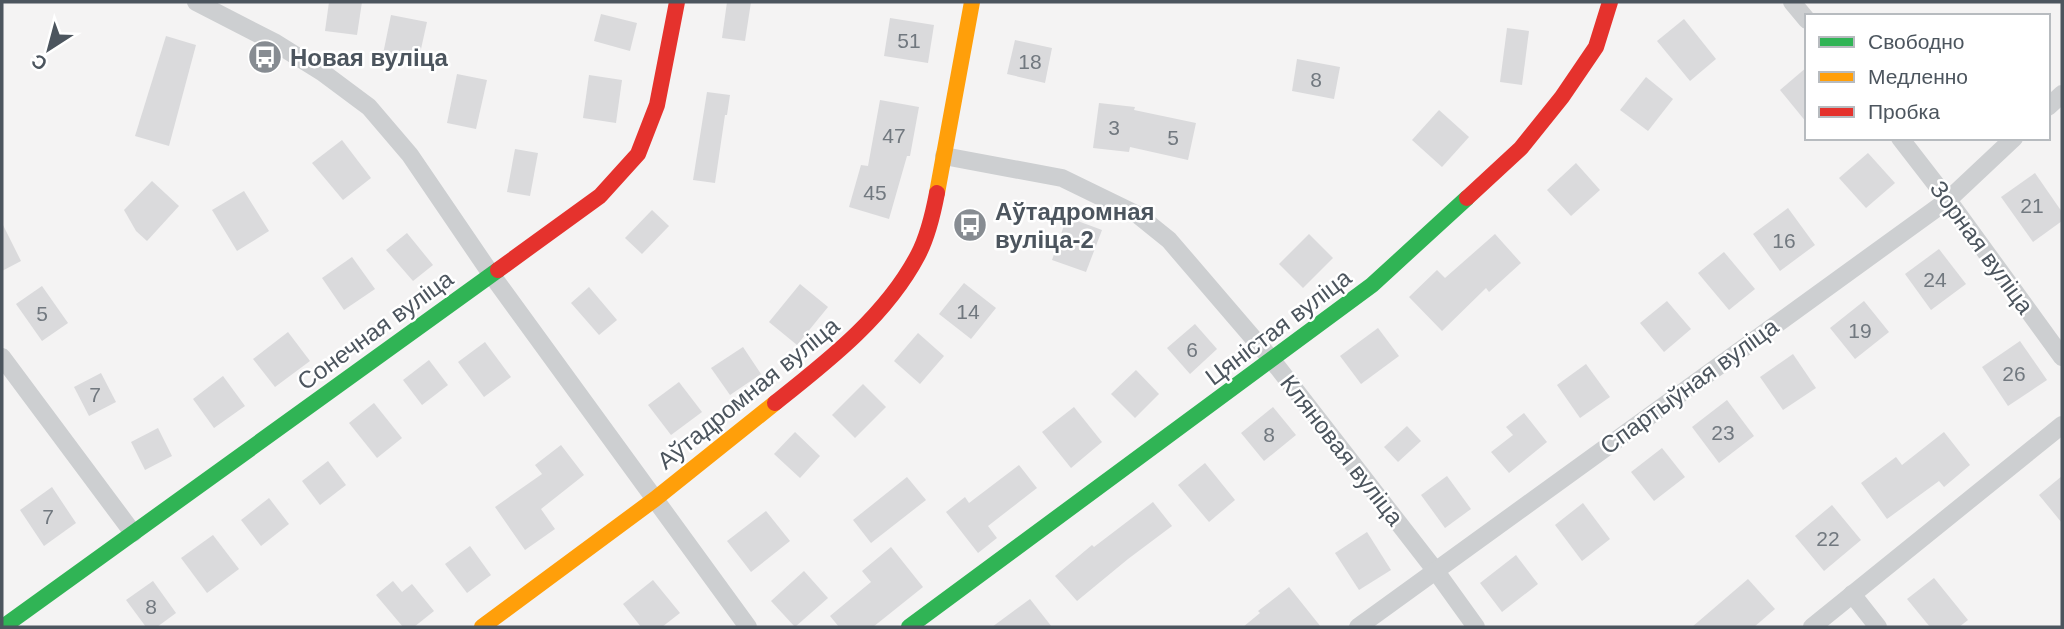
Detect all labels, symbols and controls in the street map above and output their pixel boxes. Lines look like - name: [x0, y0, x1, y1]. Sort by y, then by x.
- north arrow: [14, 14, 84, 84]
- legend: [1805, 14, 2050, 140]
- house number: 51: [897, 29, 921, 52]
- text: Свободно: [1868, 30, 1965, 53]
- bus stop icon: Новая вуліца: [246, 38, 284, 76]
- place label: Новая вуліца: [290, 44, 449, 71]
- text: С: [27, 50, 51, 75]
- house number: 18: [1018, 50, 1042, 73]
- text: Медленно: [1868, 65, 1968, 88]
- house number: 8: [1310, 68, 1322, 91]
- text: Пробка: [1868, 100, 1940, 123]
- house number: 3: [1108, 116, 1120, 139]
- house number: 47: [882, 124, 906, 147]
- house number: 5: [1167, 126, 1179, 149]
- street label: Зорная вуліца: [1925, 175, 2040, 319]
- house number: 45: [863, 181, 887, 204]
- house number: 21: [2020, 194, 2044, 217]
- place label: Аўтадромная вуліца-2: [995, 198, 1155, 253]
- bus stop icon: Аўтадромная вуліца-2: [951, 206, 989, 244]
- house number: 16: [1772, 229, 1796, 252]
- street label: Цяністая вуліца: [1200, 263, 1357, 391]
- street label: Сонечная вуліца: [292, 264, 458, 395]
- house number: 24: [1923, 268, 1947, 291]
- house number: 14: [956, 300, 980, 323]
- house number: 5: [36, 302, 48, 325]
- street label: Аўтадромная вуліца: [652, 311, 845, 475]
- street label: Спартыўная вуліца: [1595, 312, 1784, 460]
- house number: 19: [1848, 319, 1872, 342]
- house number: 6: [1186, 338, 1198, 361]
- house number: 26: [2002, 362, 2026, 385]
- street label: Кляновая вуліца: [1275, 370, 1409, 531]
- house number: 7: [89, 383, 101, 406]
- house number: 23: [1711, 421, 1735, 444]
- house number: 8: [1263, 423, 1275, 446]
- house number: 7: [42, 505, 54, 528]
- house number: 22: [1816, 527, 1840, 550]
- house number: 8: [145, 595, 157, 618]

